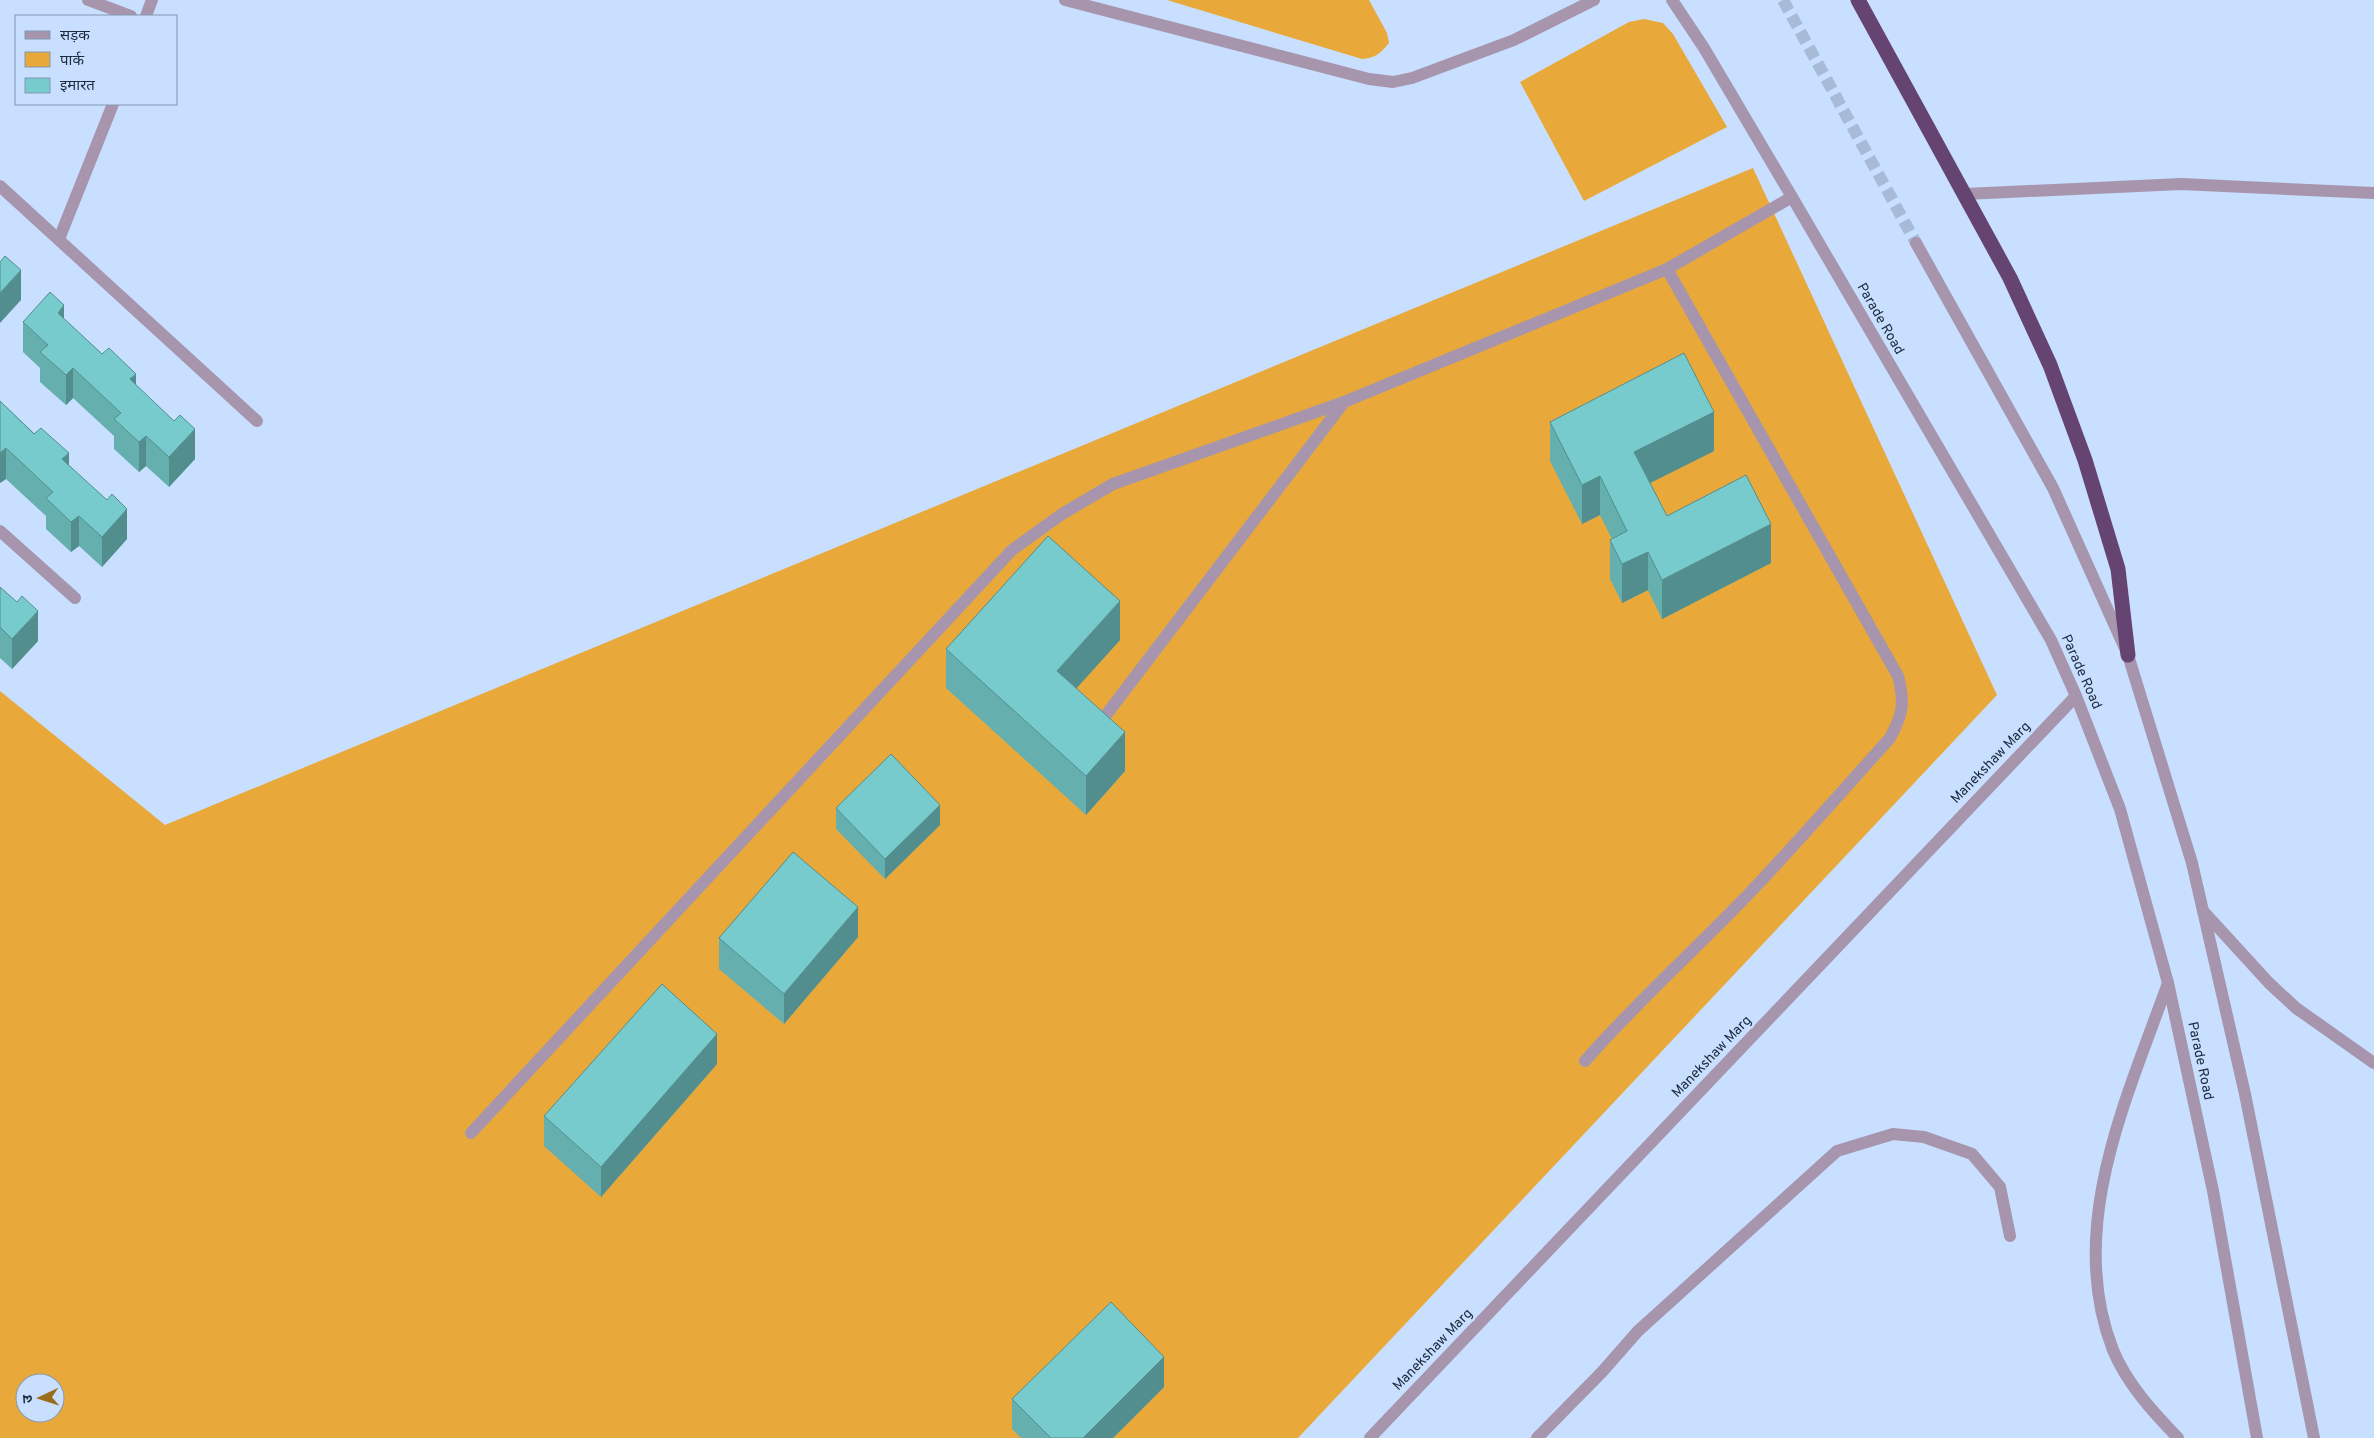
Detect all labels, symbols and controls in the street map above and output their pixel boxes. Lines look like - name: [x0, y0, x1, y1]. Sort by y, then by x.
- legend: [15, 15, 178, 105]
- text: सड़क: [60, 27, 90, 46]
- text: पार्क: [60, 51, 84, 71]
- text: इमारत: [60, 77, 95, 96]
- street label: Parade Road: [1853, 280, 1907, 358]
- street label: Parade Road: [2057, 632, 2105, 712]
- street label: Manekshaw Marg: [1948, 718, 2034, 808]
- street label: Manekshaw Marg: [1669, 1012, 1755, 1102]
- street label: Parade Road: [2183, 1020, 2217, 1102]
- street label: Manekshaw Marg: [1390, 1305, 1476, 1395]
- north arrow: [15, 1373, 65, 1423]
- text: उ: [20, 1393, 37, 1403]

